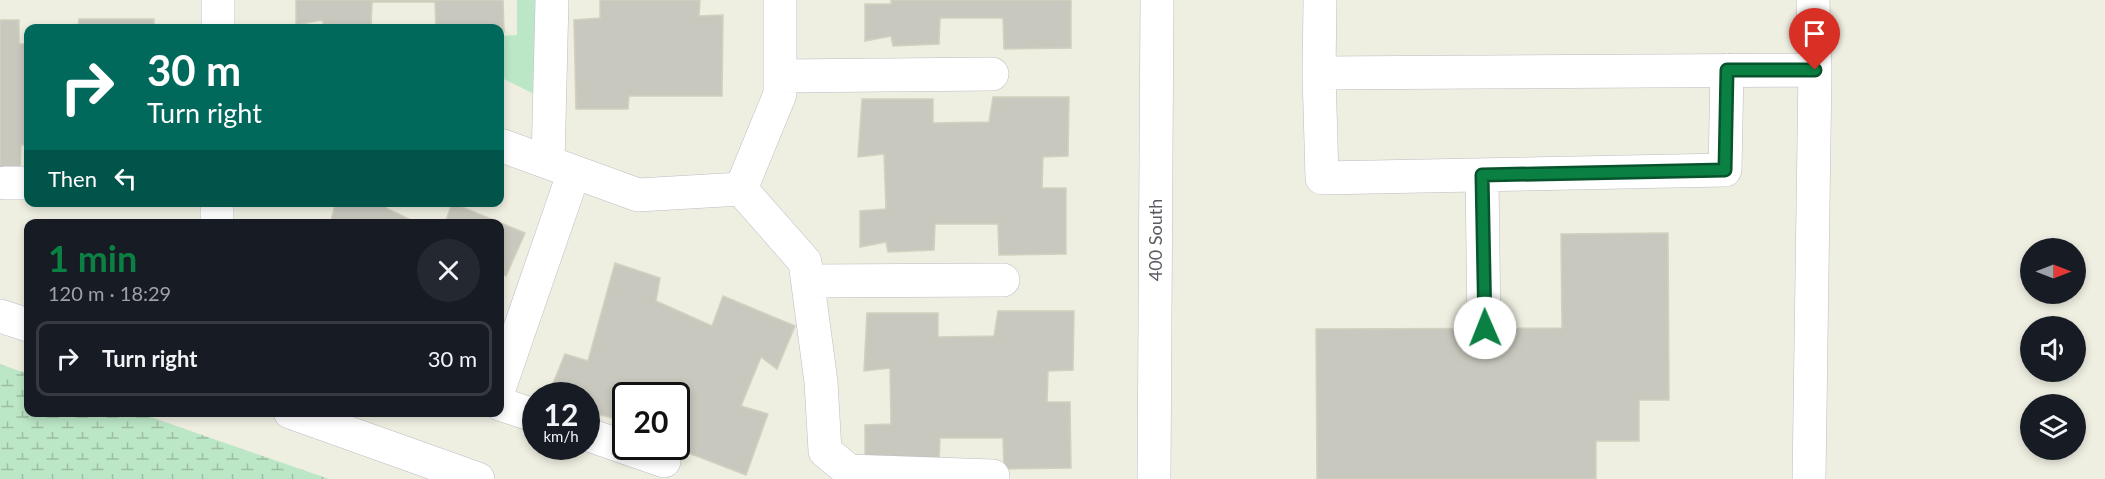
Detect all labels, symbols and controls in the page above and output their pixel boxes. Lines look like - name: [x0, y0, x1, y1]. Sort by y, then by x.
- pin: [1789, 8, 1840, 70]
- icon: arrive: [1798, 17, 1831, 50]
- text: 30 m: [147, 45, 241, 95]
- icon: right: [48, 48, 126, 126]
- text: Turn right: [147, 96, 262, 129]
- icon: left: [109, 162, 142, 195]
- text: Then: [48, 165, 97, 192]
- street label: 400 South: [1144, 199, 1166, 281]
- text: 1 min: [48, 236, 137, 280]
- north arrow: [2020, 238, 2086, 304]
- map controls: [2020, 238, 2086, 460]
- button: close: [417, 239, 480, 302]
- text: 120 m · 18:29: [48, 281, 171, 305]
- position arrow: [1453, 296, 1517, 360]
- button: sound: [2020, 316, 2086, 382]
- icon: right: [51, 342, 84, 375]
- text: Turn right: [102, 345, 197, 372]
- text: 30 m: [428, 345, 477, 372]
- speed limit sign: 20: [612, 382, 690, 460]
- button: layers: [2020, 394, 2086, 460]
- text: 12: [544, 396, 578, 432]
- text: km/h: [543, 427, 579, 445]

